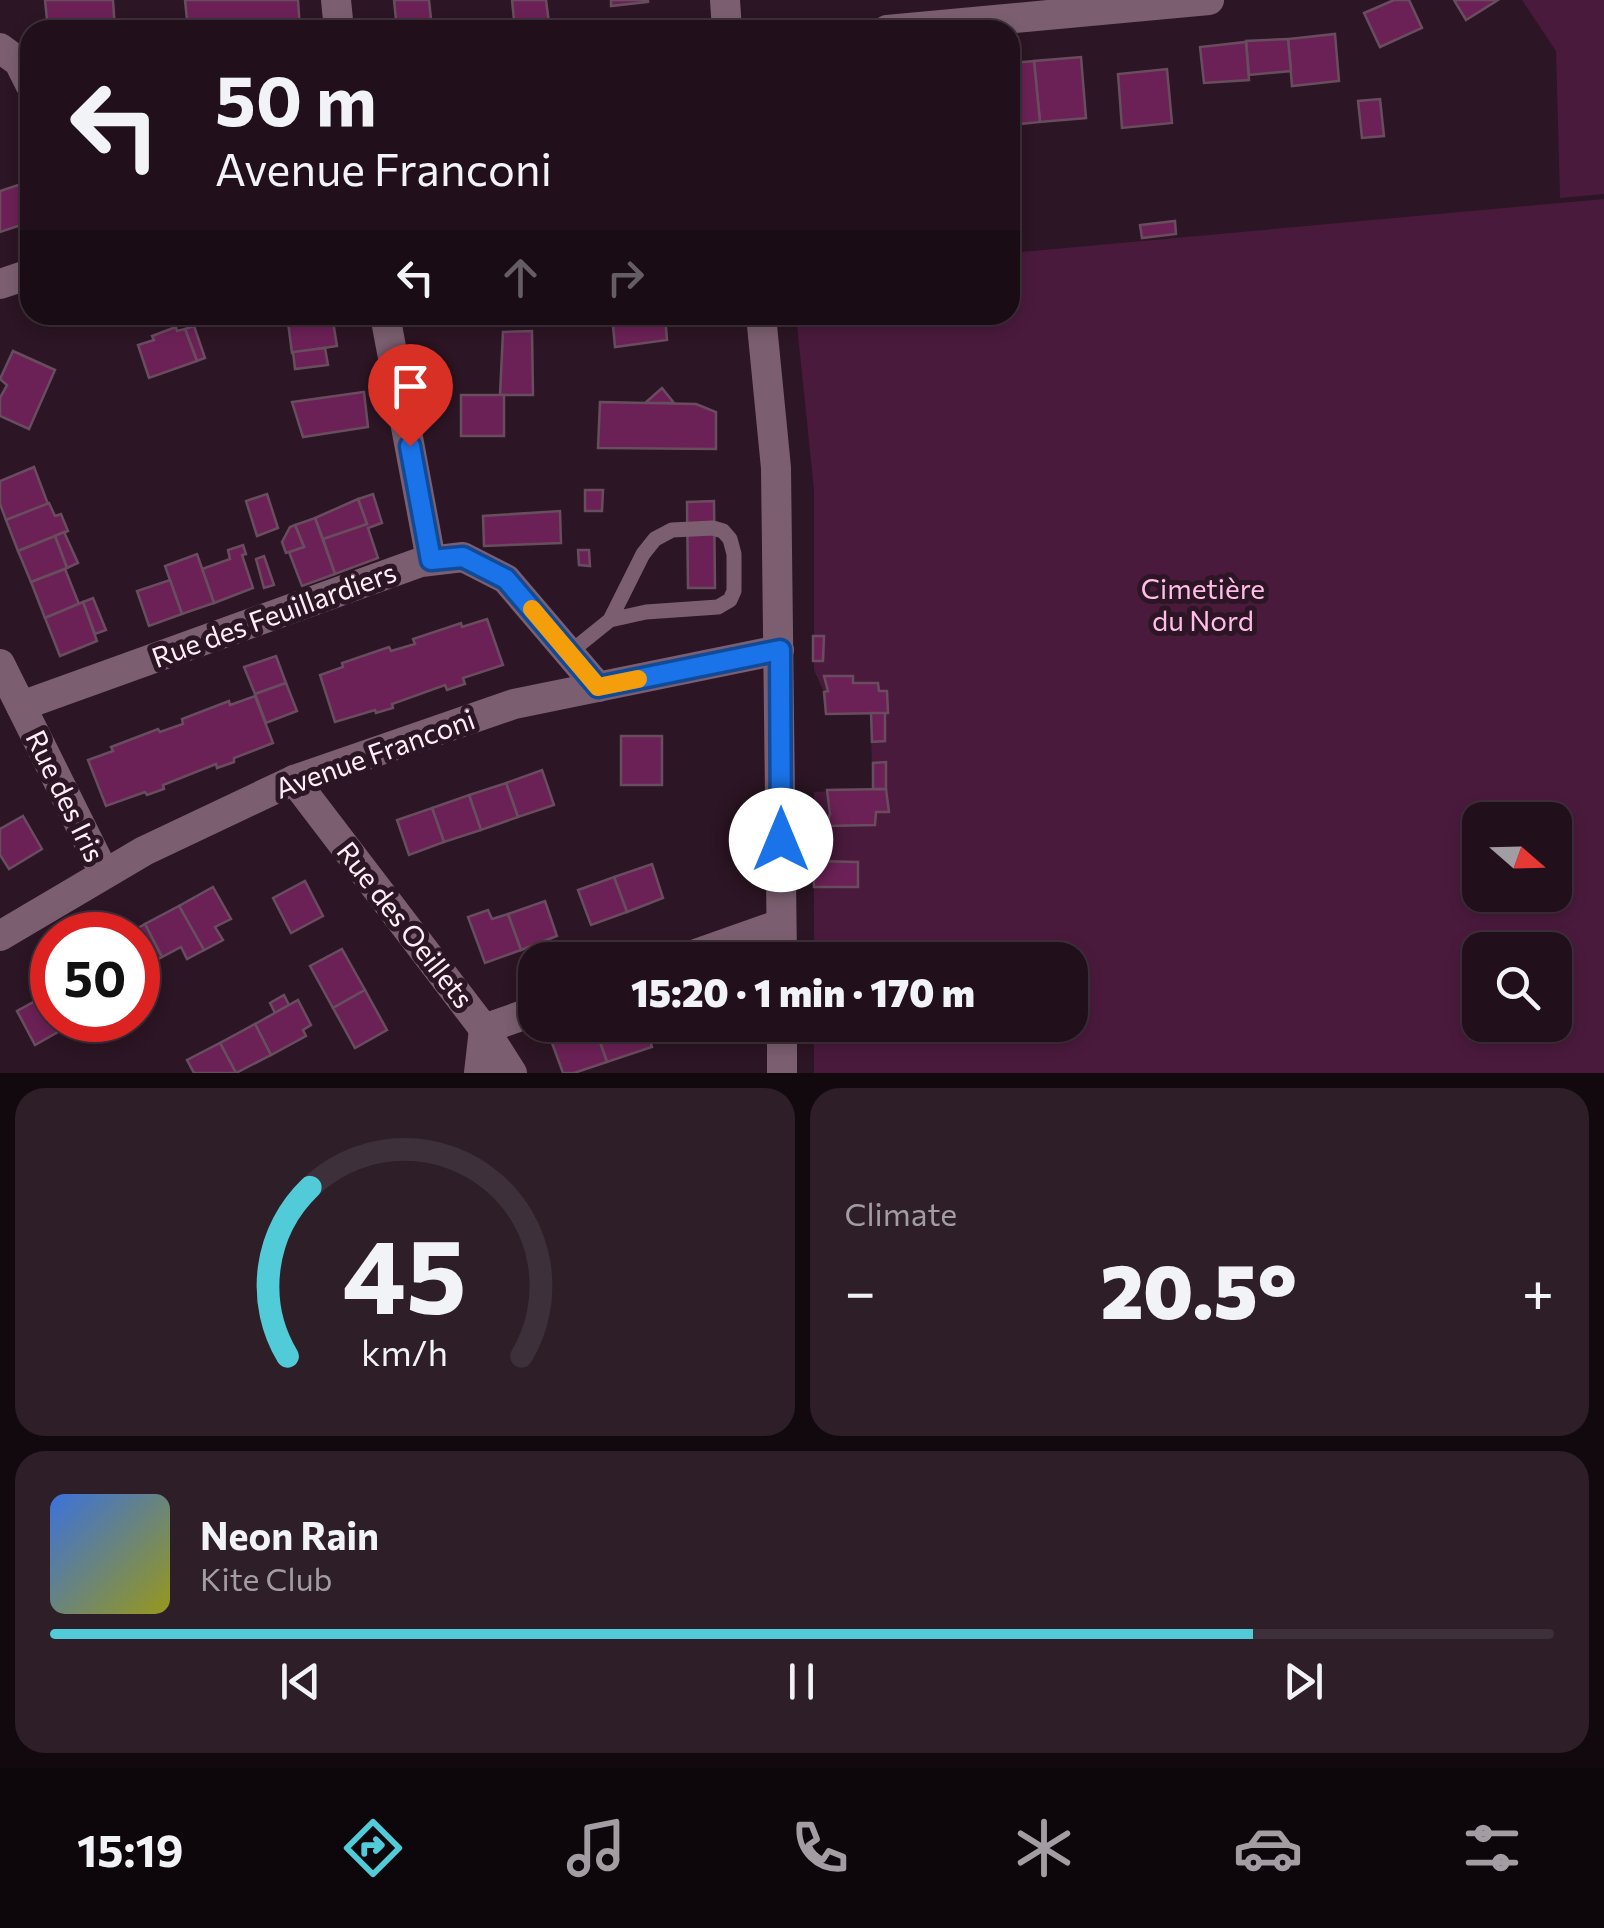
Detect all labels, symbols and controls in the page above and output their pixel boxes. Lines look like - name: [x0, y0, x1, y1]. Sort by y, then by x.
- text: 50 m: [215, 55, 377, 140]
- icon: left: [50, 60, 180, 190]
- text: Avenue Franconi: [215, 140, 552, 195]
- icon: left: [388, 250, 443, 305]
- icon: ahead: [493, 250, 548, 305]
- icon: right: [598, 250, 653, 305]
- pin: [368, 344, 453, 447]
- icon: arrive: [383, 359, 438, 414]
- street label: Rue des Feuillardiers: [147, 554, 401, 674]
- park label: Cimetière du Nord: [1141, 571, 1265, 637]
- street label: Avenue Franconi: [270, 701, 479, 805]
- street label: Rue des Iris: [19, 724, 112, 867]
- position arrow: [729, 788, 833, 892]
- north arrow: [1462, 802, 1572, 912]
- map controls: [1462, 802, 1572, 1042]
- street label: Rue des Oeillets: [330, 835, 481, 1014]
- speed limit sign: 50: [30, 912, 160, 1042]
- button: search: [1462, 932, 1572, 1042]
- text: 15:20 · 1 min · 170 m: [631, 968, 975, 1015]
- text: Climate: [845, 1193, 957, 1233]
- text: 45: [343, 1208, 467, 1335]
- text: 20.5°: [1100, 1243, 1297, 1334]
- text: −: [845, 1256, 876, 1323]
- text: +: [1522, 1256, 1554, 1323]
- text: km/h: [361, 1330, 448, 1373]
- text: Neon Rain: [200, 1511, 379, 1558]
- text: Kite Club: [200, 1558, 332, 1598]
- icon: previous: [273, 1654, 328, 1709]
- icon: pause: [774, 1654, 829, 1709]
- icon: next: [1276, 1654, 1331, 1709]
- icon: directions: [338, 1813, 408, 1883]
- icon: music: [561, 1813, 631, 1883]
- icon: phone: [785, 1813, 855, 1883]
- icon: climate: [1009, 1813, 1079, 1883]
- icon: car: [1233, 1813, 1303, 1883]
- icon: filters: [1457, 1813, 1527, 1883]
- text: 15:19: [77, 1821, 184, 1876]

